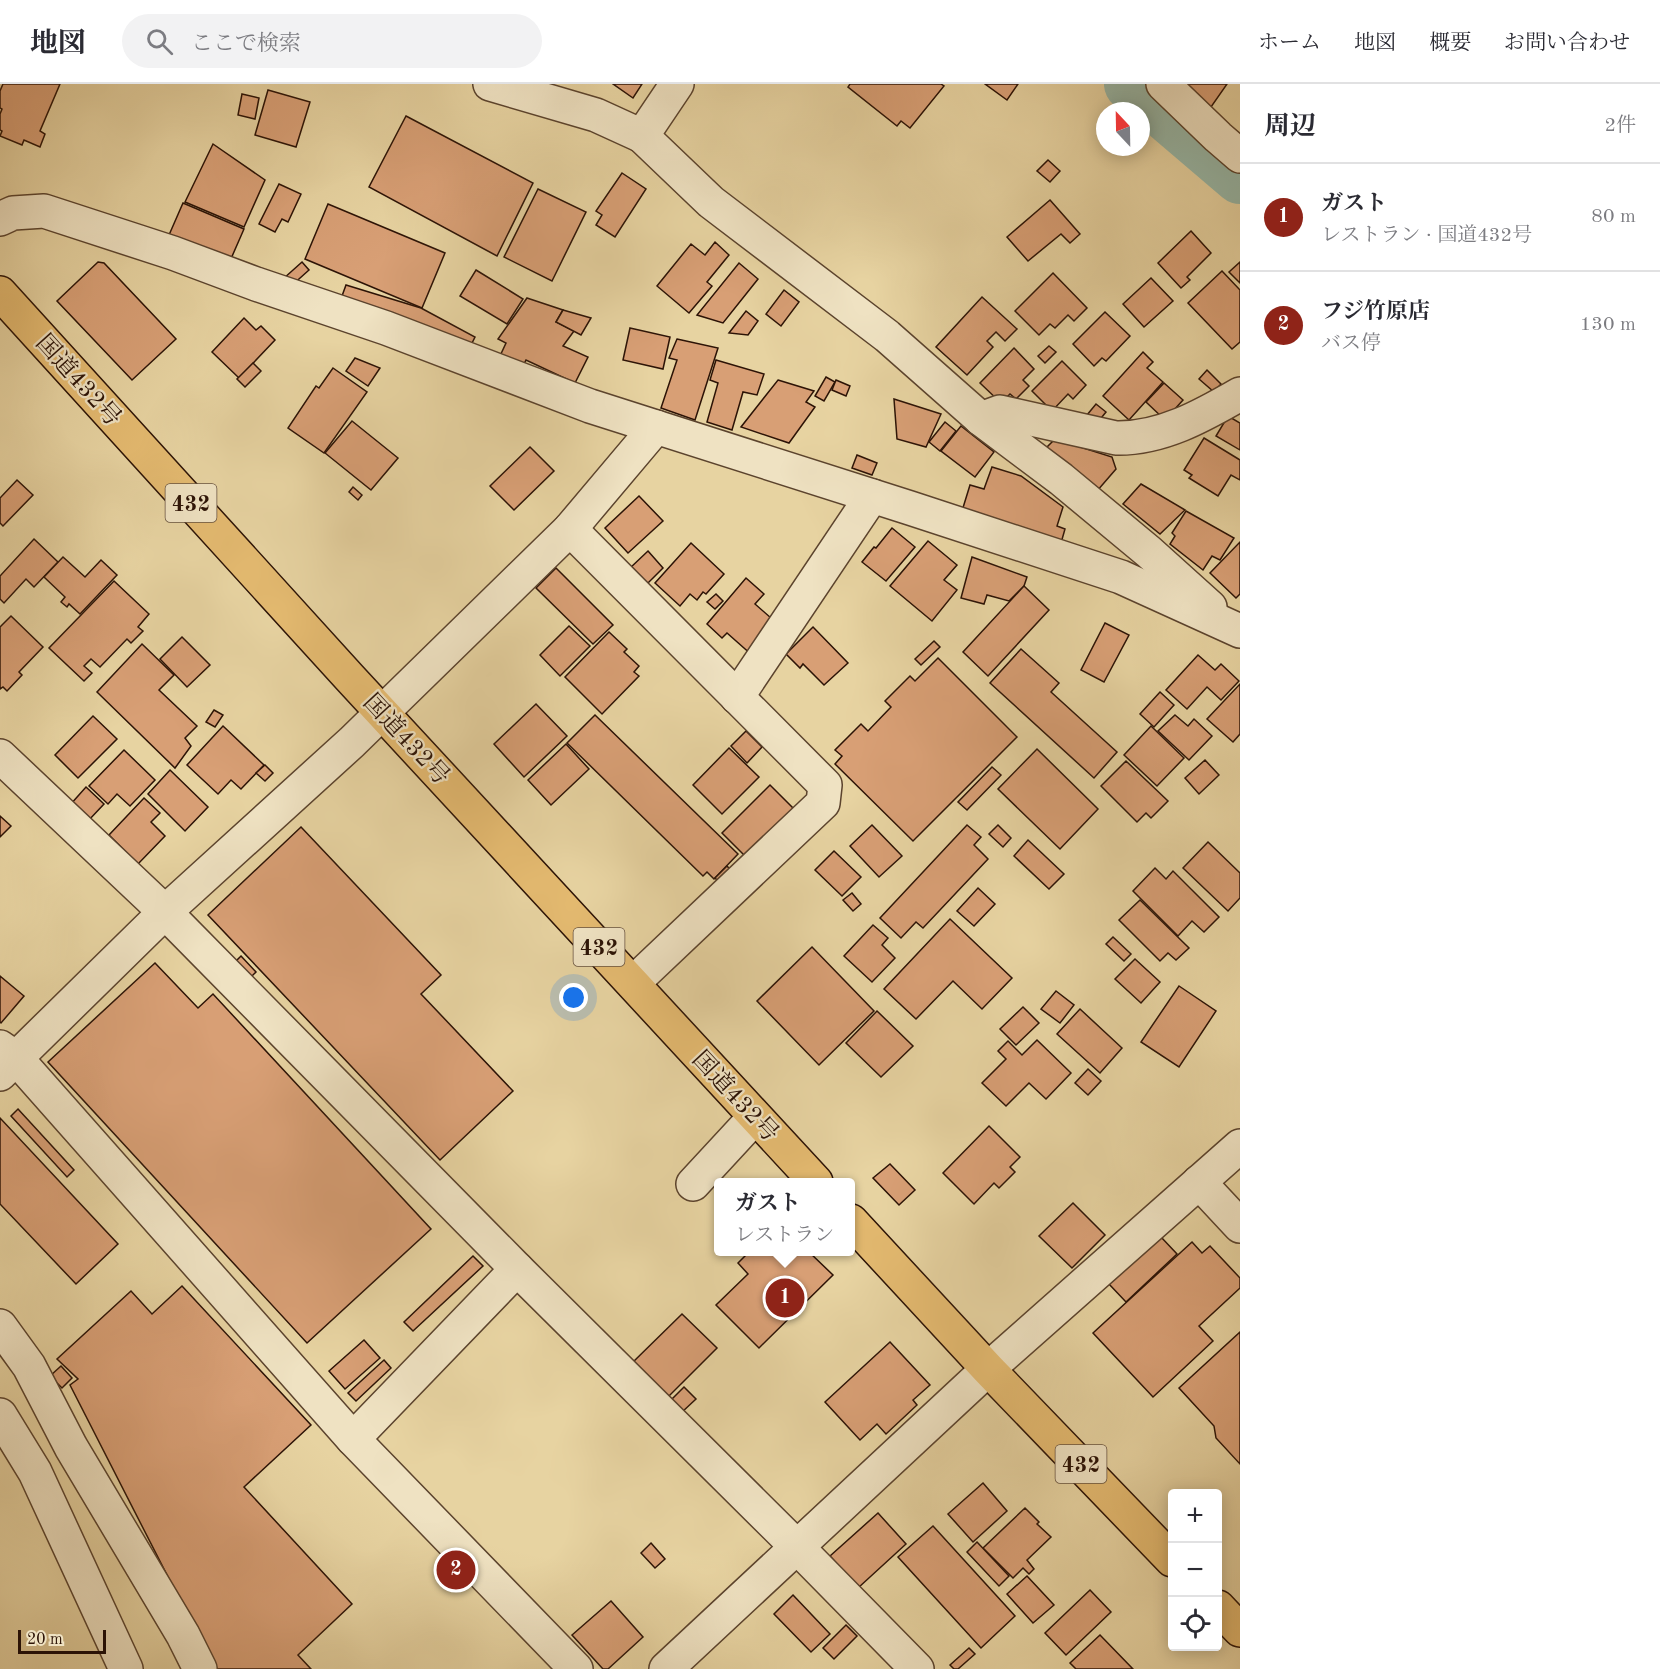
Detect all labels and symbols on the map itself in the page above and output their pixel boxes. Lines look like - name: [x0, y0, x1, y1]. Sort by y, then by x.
- north arrow: [1096, 102, 1150, 156]
- street label: 国道432号: [31, 329, 127, 432]
- road number: 432: [166, 484, 216, 522]
- street label: 国道432号: [358, 689, 455, 790]
- road number: 432: [574, 928, 624, 966]
- your location: [559, 983, 588, 1012]
- street label: 国道432号: [687, 1046, 784, 1147]
- pin: 1: [766, 1276, 804, 1320]
- road number: 432: [1056, 1445, 1106, 1483]
- pin: 2: [436, 1548, 476, 1592]
- scale bar: [18, 1627, 106, 1654]

